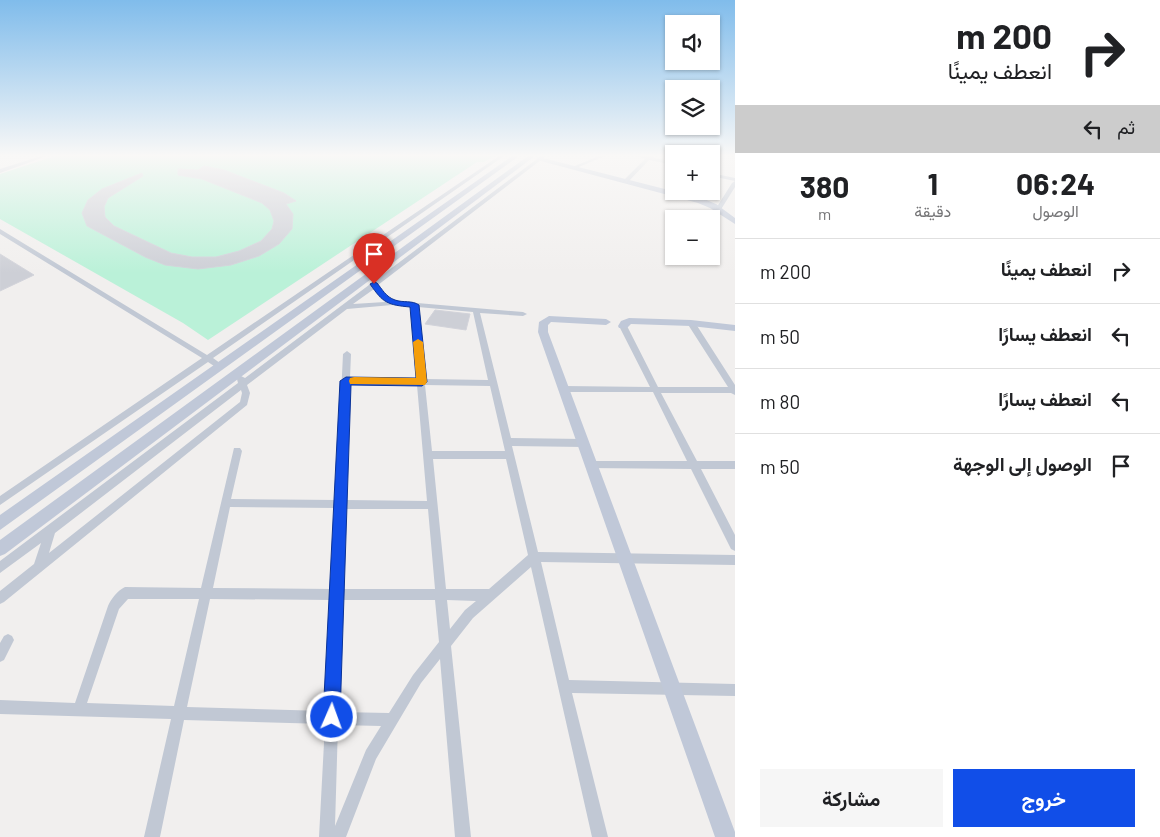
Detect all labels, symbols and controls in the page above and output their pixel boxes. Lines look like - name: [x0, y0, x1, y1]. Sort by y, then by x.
- text: 200 m: [956, 14, 1052, 56]
- map controls: [665, 15, 720, 265]
- button: sound: [665, 15, 720, 70]
- icon: right: [1070, 20, 1135, 85]
- text: انعطف يمينًا: [948, 57, 1052, 83]
- button: layers: [665, 80, 720, 135]
- icon: left: [1079, 115, 1107, 143]
- text: ثم: [1117, 115, 1135, 138]
- button: +: [665, 145, 720, 200]
- text: 1: [927, 165, 938, 201]
- text: 06:24: [1016, 165, 1095, 201]
- text: 380: [800, 168, 849, 204]
- text: دقيقة: [914, 201, 951, 220]
- text: الوصول: [1033, 201, 1079, 220]
- text: m: [818, 204, 831, 223]
- button: −: [665, 210, 720, 265]
- pin: [353, 233, 395, 284]
- icon: arrive: [360, 240, 388, 268]
- text: انعطف يمينًا: [1001, 257, 1092, 280]
- icon: right: [1107, 257, 1135, 285]
- text: 200 m: [760, 260, 811, 283]
- text: انعطف يسارًا: [998, 322, 1092, 345]
- icon: left: [1107, 322, 1135, 350]
- text: 50 m: [760, 325, 800, 348]
- text: انعطف يسارًا: [998, 387, 1092, 410]
- icon: left: [1107, 387, 1135, 415]
- text: 80 m: [760, 390, 800, 413]
- text: الوصول إلى الوجهة: [953, 452, 1092, 475]
- icon: arrive: [1107, 452, 1135, 480]
- text: 50 m: [760, 455, 800, 478]
- position arrow: [305, 690, 357, 742]
- button: مشاركة: [760, 769, 943, 827]
- button: خروج: [953, 769, 1135, 827]

